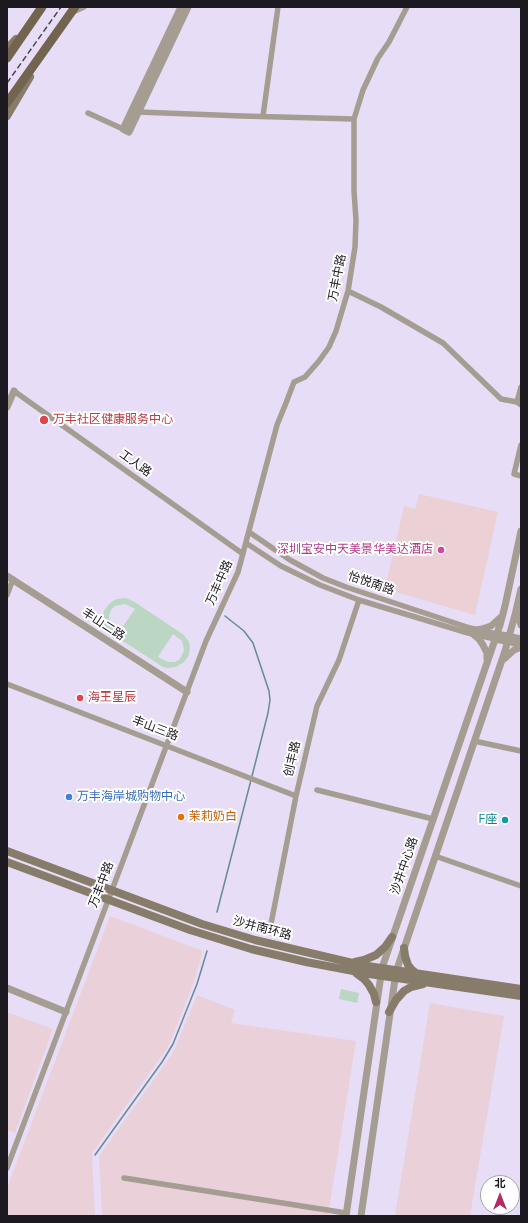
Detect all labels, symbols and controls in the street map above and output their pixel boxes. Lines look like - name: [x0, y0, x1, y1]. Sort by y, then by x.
- street label: 万丰中路: [326, 253, 350, 303]
- place label: 万丰社区健康服务中心: [53, 413, 173, 427]
- marker: 万丰社区健康服务中心: [38, 414, 50, 426]
- street label: 工人路: [116, 448, 154, 480]
- place label: 深圳宝安中天美景华美达酒店: [277, 543, 433, 557]
- marker: 深圳宝安中天美景华美达酒店: [436, 545, 446, 555]
- street label: 万丰中路: [204, 558, 236, 608]
- street label: 怡悦南路: [346, 569, 396, 599]
- street label: 丰山二路: [79, 606, 127, 644]
- place label: 海王星辰: [88, 691, 136, 705]
- marker: 海王星辰: [75, 693, 85, 703]
- street label: 丰山三路: [130, 714, 180, 744]
- street label: 创丰路: [282, 740, 304, 778]
- place label: 万丰海岸城购物中心: [77, 790, 185, 804]
- marker: 万丰海岸城购物中心: [64, 792, 74, 802]
- place label: 茉莉奶白: [189, 810, 237, 824]
- marker: 茉莉奶白: [176, 812, 186, 822]
- place label: F座: [478, 813, 497, 827]
- marker: F座: [500, 815, 510, 825]
- street label: 沙井中心路: [388, 835, 422, 897]
- street label: 万丰中路: [87, 860, 117, 910]
- street label: 沙井南环路: [231, 914, 293, 944]
- north arrow: [480, 1175, 520, 1215]
- text: 北: [495, 1176, 506, 1191]

